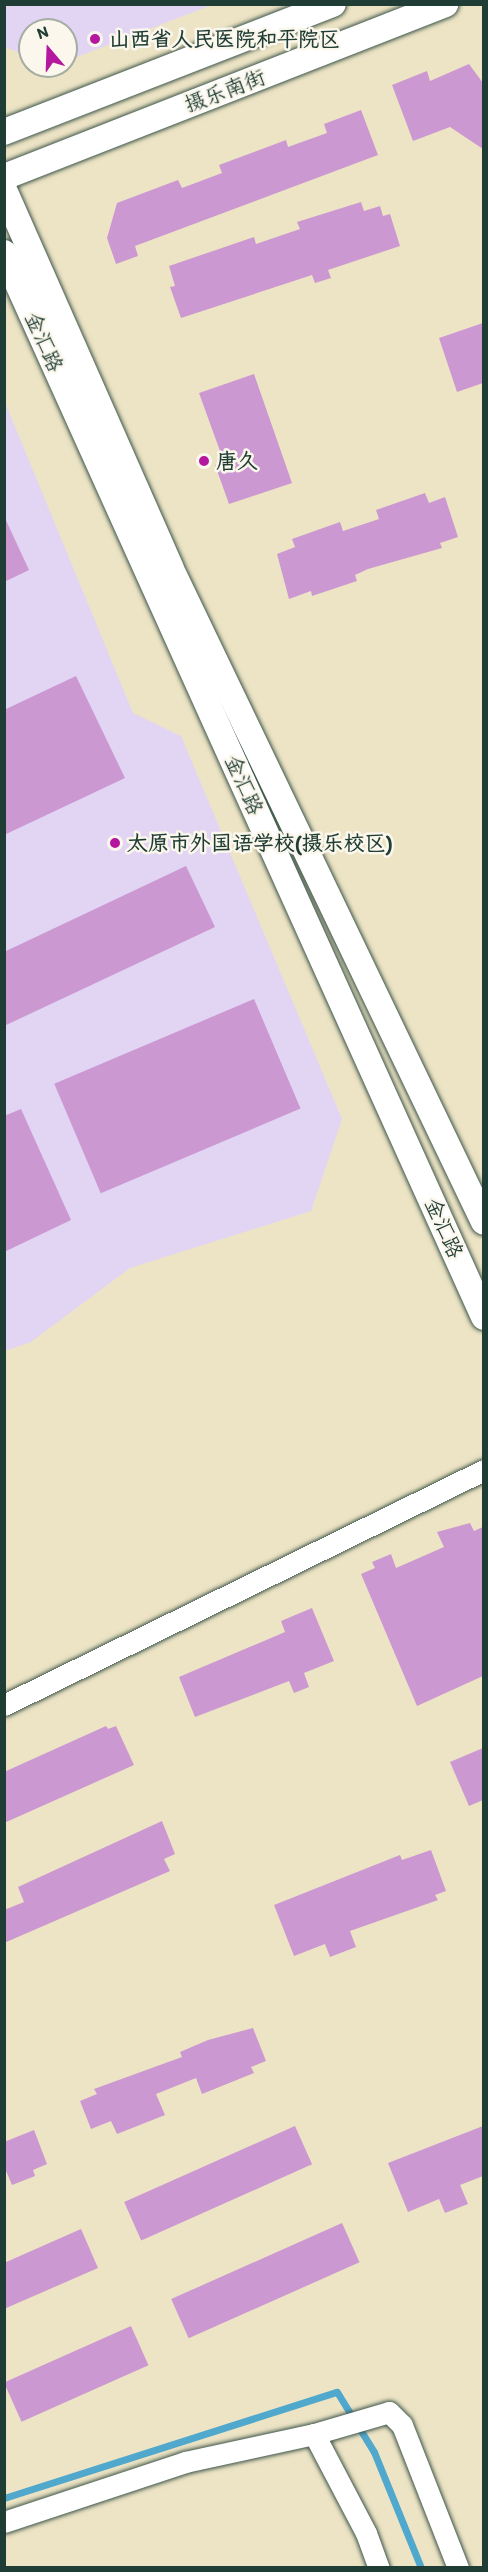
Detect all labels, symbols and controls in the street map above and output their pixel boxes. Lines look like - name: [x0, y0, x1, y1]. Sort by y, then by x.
- north arrow: [18, 18, 78, 78]
- text: N: [34, 22, 51, 43]
- place label: 山西省人民医院和平院区: [109, 26, 340, 52]
- marker: 山西省人民医院和平院区: [86, 30, 104, 48]
- street label: 摄乐南街: [181, 64, 269, 118]
- street label: 金汇路: [20, 308, 68, 376]
- place label: 唐久: [216, 448, 258, 474]
- marker: 唐久: [197, 454, 211, 468]
- street label: 金汇路: [220, 751, 268, 819]
- place label: 太原市外国语学校(摄乐校区): [127, 830, 393, 856]
- marker: 太原市外国语学校(摄乐校区): [108, 836, 122, 850]
- street label: 金汇路: [420, 1194, 468, 1262]

